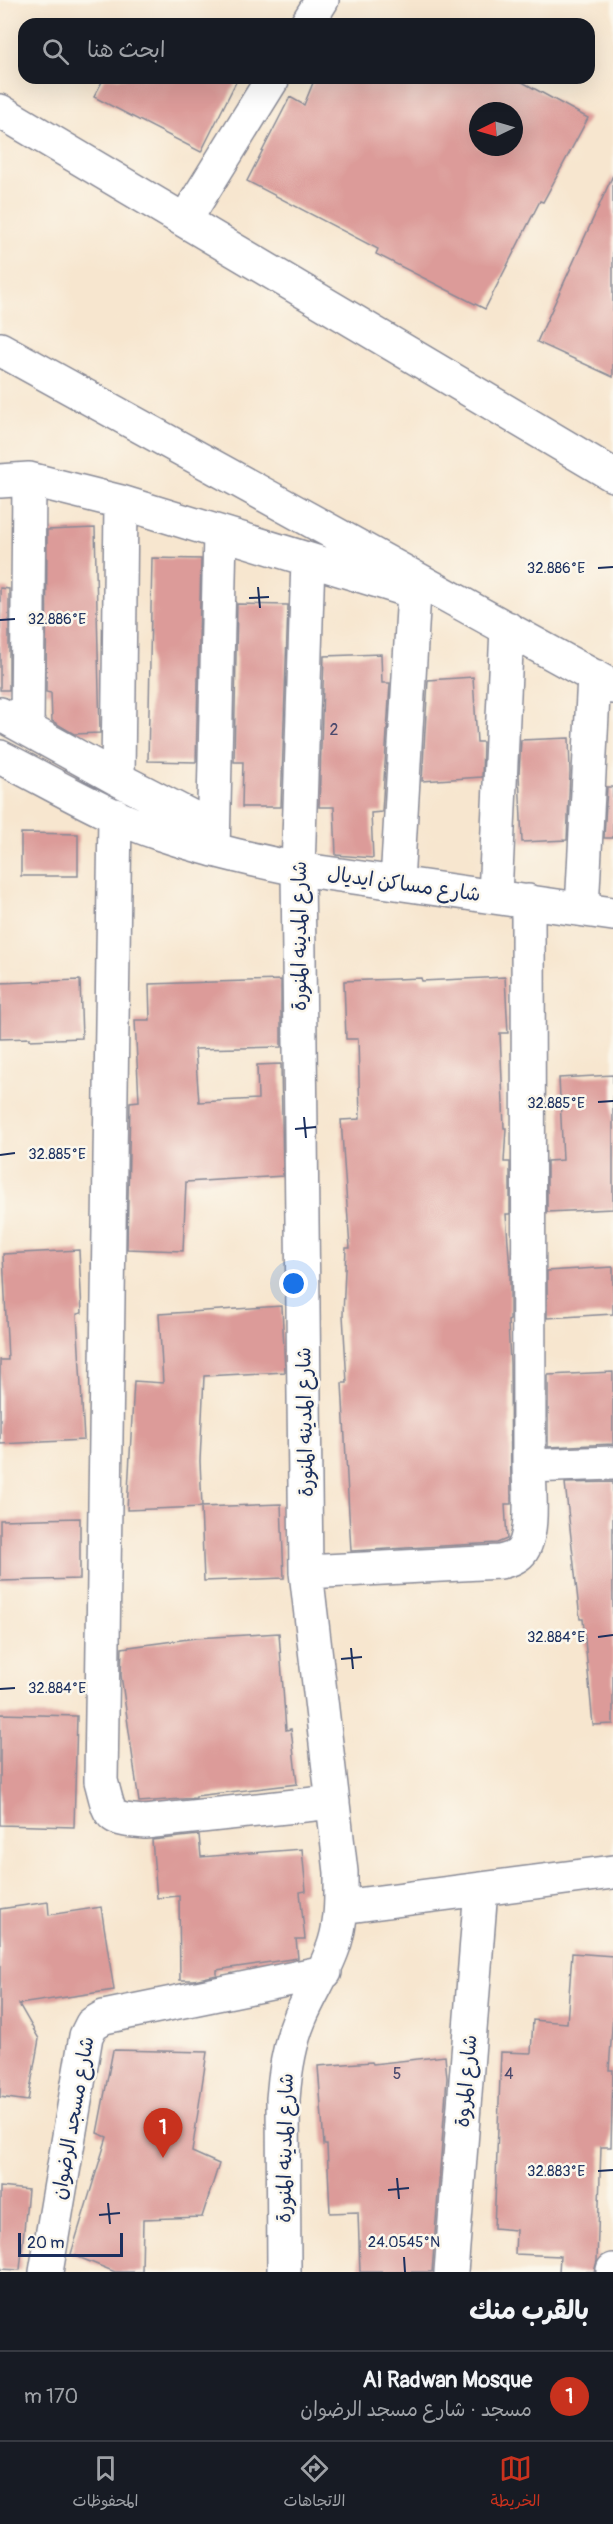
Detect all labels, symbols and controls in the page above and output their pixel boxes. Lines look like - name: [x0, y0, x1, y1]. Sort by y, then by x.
- search box: [18, 18, 595, 84]
- icon: search: [39, 35, 72, 68]
- text: ابحث هنا: [87, 36, 165, 64]
- north arrow: [469, 102, 523, 156]
- text: 32.886°E: [527, 559, 585, 578]
- text: 32.886°E: [28, 610, 86, 629]
- house number: 2: [330, 720, 339, 740]
- street label: شارع المدينه المنورة: [287, 861, 313, 1011]
- street label: شارع مساكن ايديال: [326, 861, 482, 908]
- text: 32.885°E: [527, 1094, 585, 1113]
- text: 32.885°E: [28, 1145, 86, 1164]
- your location: [279, 1269, 308, 1298]
- street label: شارع المدينه المنورة: [291, 1347, 320, 1497]
- text: 32.884°E: [527, 1628, 585, 1647]
- text: 32.884°E: [28, 1679, 86, 1698]
- street label: شارع المروة: [450, 2034, 483, 2128]
- street label: شارع مسجد الرضوان: [46, 2035, 101, 2202]
- house number: 5: [393, 2064, 401, 2084]
- house number: 4: [504, 2064, 514, 2084]
- street label: شارع المدينه المنورة: [271, 2073, 300, 2223]
- pin: 1: [144, 2108, 182, 2158]
- text: 32.883°E: [527, 2162, 585, 2181]
- scale bar: [18, 2230, 123, 2258]
- text: 20 m: [27, 2233, 65, 2253]
- text: 24.0545°N: [368, 2233, 440, 2252]
- text: بالقرب منك: [469, 2295, 589, 2327]
- text: Al Radwan Mosque: [363, 2366, 532, 2394]
- text: 170 m: [24, 2384, 78, 2409]
- text: 1: [566, 2384, 573, 2409]
- text: مسجد · شارع مسجد الرضوان: [300, 2397, 532, 2422]
- tab: المحفوظات: [73, 2452, 138, 2515]
- tab: الاتجاهات: [284, 2452, 345, 2515]
- tab: الخريطة: [491, 2452, 540, 2515]

